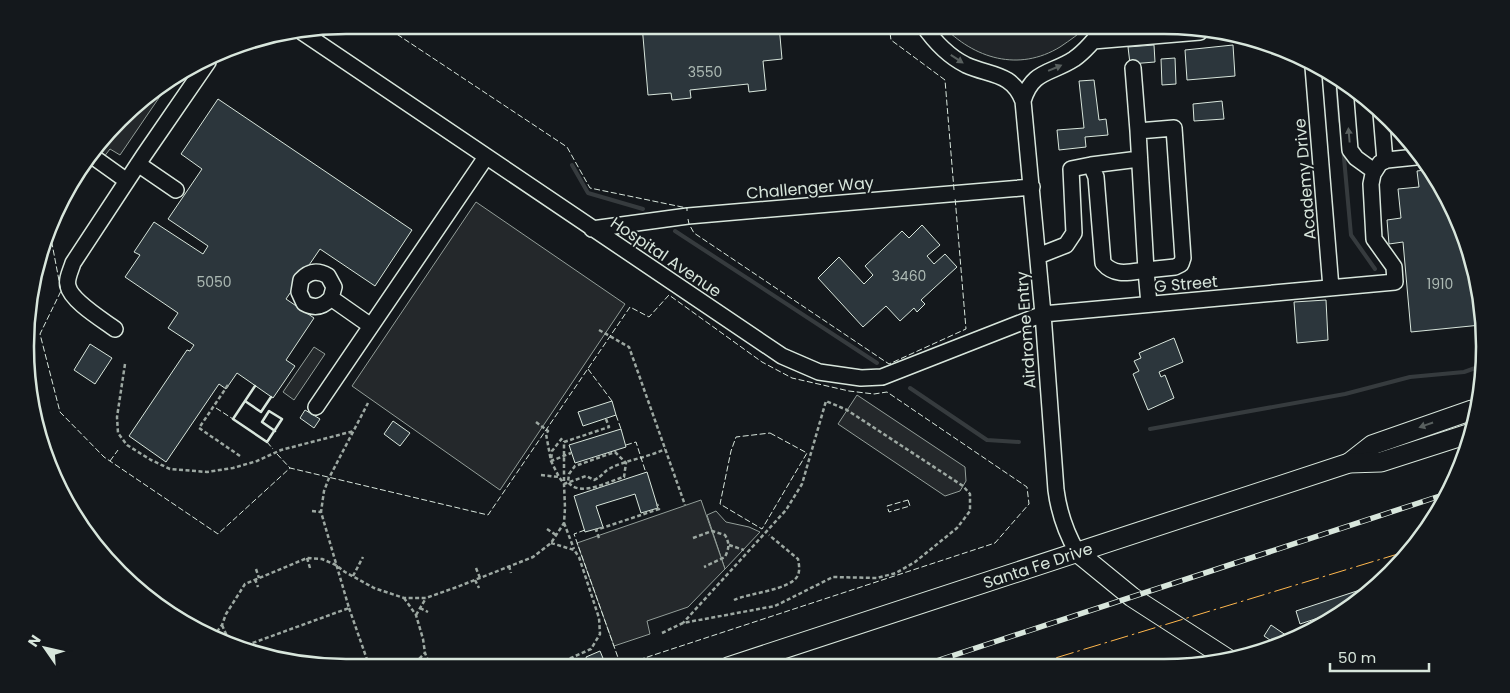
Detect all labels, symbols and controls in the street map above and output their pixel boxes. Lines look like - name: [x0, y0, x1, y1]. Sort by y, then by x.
- one-way arrow: [950, 54, 964, 64]
- house number: 3550: [688, 62, 722, 82]
- one-way arrow: [1048, 64, 1062, 72]
- street label: Academy Drive: [1288, 117, 1322, 241]
- one-way arrow: [1345, 127, 1353, 143]
- street label: Challenger Way: [745, 171, 875, 205]
- street label: Hospital Avenue: [606, 211, 726, 303]
- house number: 3460: [892, 266, 926, 286]
- street label: G Street: [1153, 270, 1219, 298]
- street label: Airdrome Entry: [1010, 271, 1042, 389]
- house number: 5050: [196, 272, 232, 292]
- house number: 1910: [1427, 274, 1453, 294]
- one-way arrow: [1418, 421, 1433, 429]
- street label: Santa Fe Drive: [980, 537, 1095, 594]
- north arrow: [20, 623, 70, 673]
- text: N: [23, 631, 45, 651]
- scale bar: [1330, 640, 1429, 672]
- text: 50 m: [1338, 647, 1376, 668]

